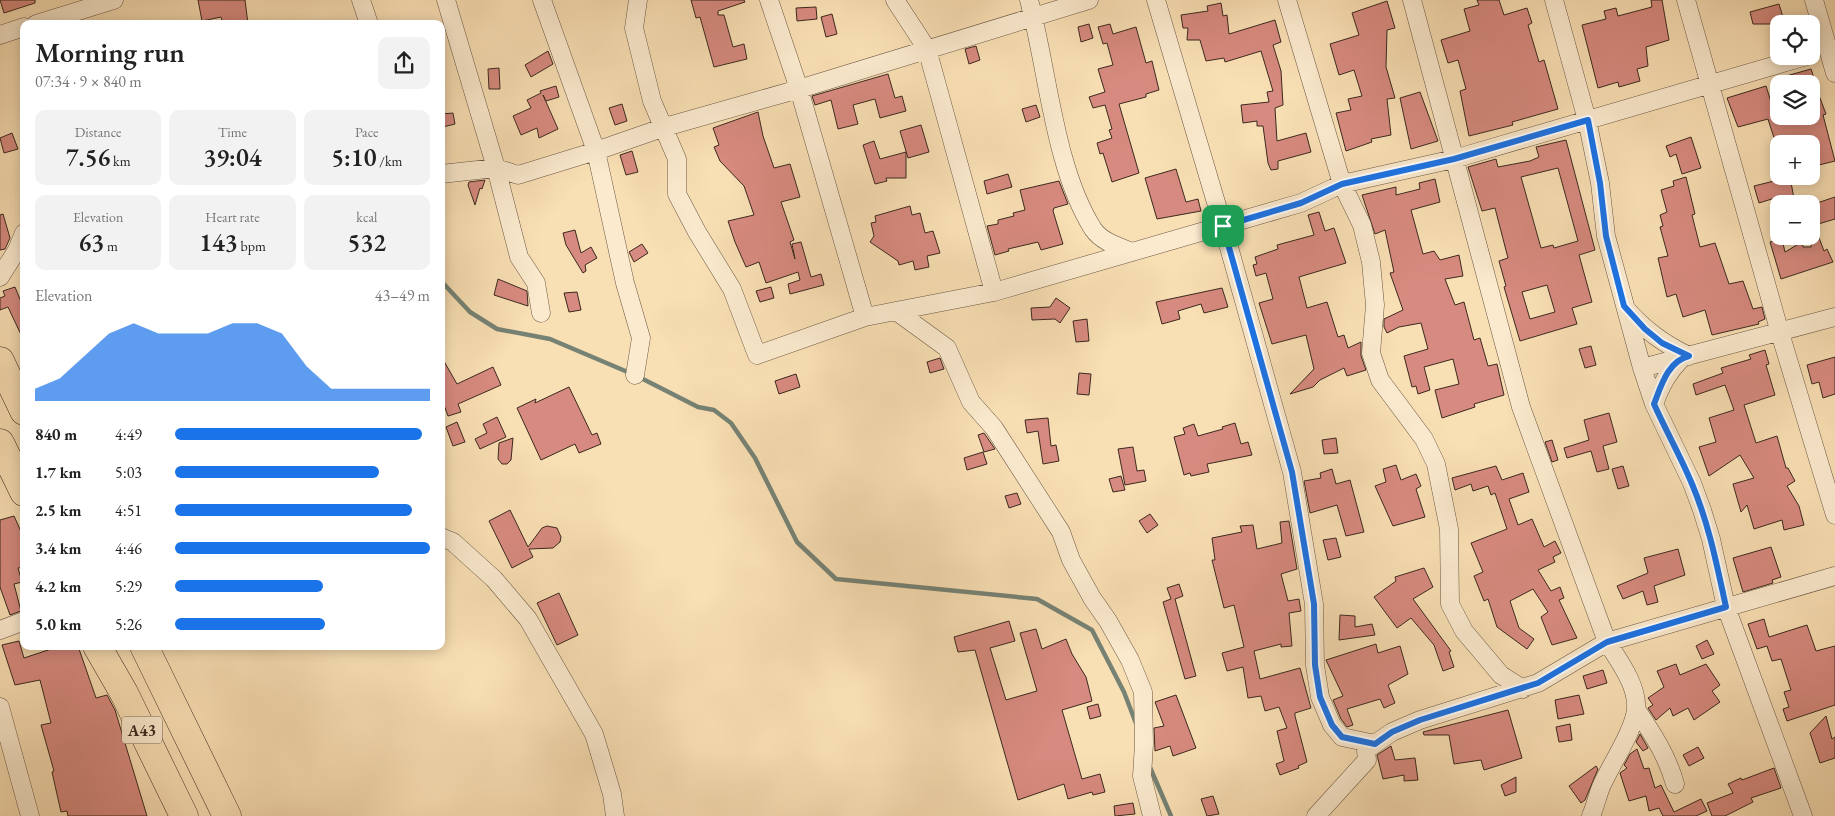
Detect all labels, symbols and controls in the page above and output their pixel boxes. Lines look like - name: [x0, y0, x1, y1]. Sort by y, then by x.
- map controls: [1770, 15, 1820, 245]
- button: locate: [1770, 15, 1820, 65]
- text: Morning run: [35, 34, 185, 70]
- button: share: [378, 37, 430, 89]
- text: 07:34 · 9 × 840 m: [35, 71, 142, 92]
- button: layers: [1770, 75, 1820, 125]
- text: Distance: [75, 123, 122, 141]
- text: Time: [218, 123, 247, 141]
- text: Pace: [355, 123, 379, 141]
- button: +: [1770, 135, 1820, 185]
- text: 7.56: [66, 141, 110, 173]
- text: 39:04: [203, 141, 262, 173]
- text: 5:10: [331, 141, 377, 173]
- text: km: [110, 152, 131, 170]
- text: /km: [377, 152, 402, 170]
- button: −: [1770, 195, 1820, 245]
- pin: [1202, 205, 1244, 247]
- text: Elevation: [73, 208, 123, 226]
- text: Heart rate: [205, 208, 260, 226]
- text: kcal: [356, 208, 377, 226]
- icon: arrive: [1209, 212, 1237, 240]
- text: 63: [78, 226, 104, 258]
- text: 143: [199, 226, 238, 258]
- text: 532: [348, 226, 386, 258]
- text: m: [104, 237, 118, 255]
- text: bpm: [238, 237, 266, 255]
- text: Elevation: [35, 285, 93, 306]
- text: 43–49 m: [375, 285, 430, 306]
- text: 840 m: [35, 424, 77, 445]
- text: 4:49: [115, 424, 142, 445]
- text: 1.7 km: [35, 462, 81, 483]
- text: 5:03: [115, 462, 142, 483]
- text: 2.5 km: [35, 500, 81, 521]
- text: 4:51: [115, 500, 142, 521]
- text: 3.4 km: [35, 538, 81, 559]
- text: 4:46: [115, 538, 142, 559]
- text: 4.2 km: [35, 576, 81, 597]
- text: 5:29: [115, 576, 142, 597]
- text: 5.0 km: [35, 614, 81, 635]
- text: 5:26: [115, 614, 142, 635]
- road number: A43: [122, 716, 162, 744]

